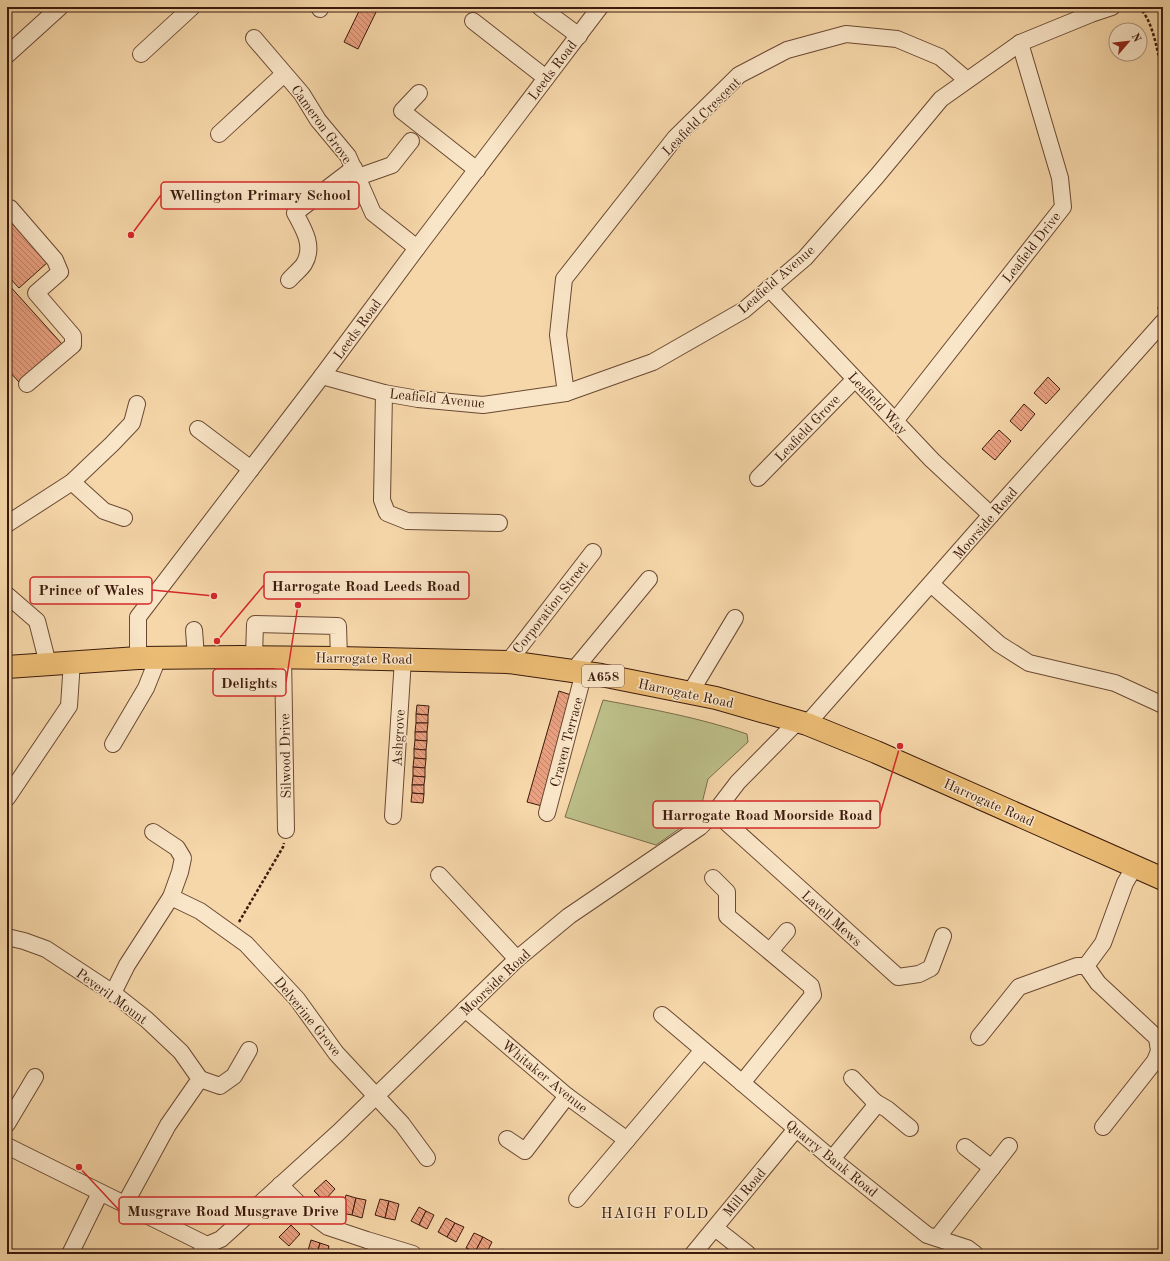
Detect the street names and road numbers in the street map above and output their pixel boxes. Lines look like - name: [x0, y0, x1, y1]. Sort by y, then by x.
- street label: Leeds Road: [526, 38, 580, 103]
- street label: Leafield Crescent: [660, 75, 744, 159]
- street label: Cameron Grove: [288, 83, 354, 166]
- street label: Leafield Drive: [1000, 210, 1064, 286]
- street label: Leafield Avenue: [736, 243, 818, 317]
- street label: Leeds Road: [331, 297, 384, 362]
- street label: Leafield Way: [845, 370, 910, 438]
- street label: Leafield Avenue: [388, 387, 485, 411]
- street label: Leafield Grove: [772, 393, 843, 465]
- street label: Moorside Road: [951, 485, 1021, 562]
- street label: Corporation Street: [510, 559, 591, 656]
- street label: Harrogate Road: [315, 651, 413, 667]
- road number: A658: [582, 665, 624, 687]
- street label: Harrogate Road: [637, 677, 735, 711]
- street label: Craven Terrace: [548, 696, 586, 789]
- street label: Ashgrove: [391, 709, 407, 767]
- street label: Silwood Drive: [278, 713, 294, 799]
- street label: Harrogate Road: [941, 777, 1036, 829]
- street label: Lavell Mews: [799, 888, 864, 949]
- street label: Moorside Road: [458, 947, 533, 1019]
- street label: Peveril Mount: [73, 966, 150, 1027]
- street label: Delverine Grove: [271, 974, 343, 1059]
- street label: Whitaker Avenue: [499, 1038, 590, 1116]
- street label: Quarry Bank Road: [783, 1118, 880, 1200]
- street label: Mill Road: [721, 1166, 769, 1219]

